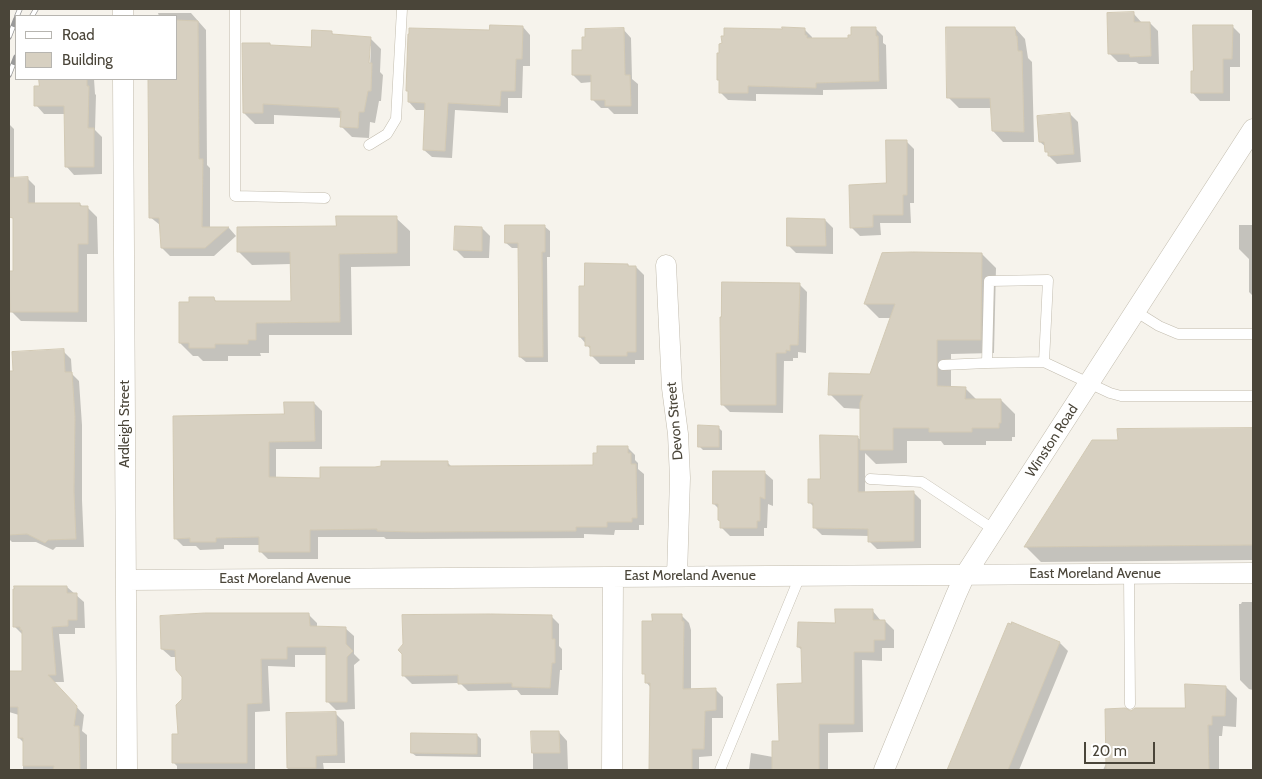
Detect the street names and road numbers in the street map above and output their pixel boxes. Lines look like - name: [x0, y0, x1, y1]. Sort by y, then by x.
- street label: Ardleigh Street: [117, 380, 133, 468]
- street label: Devon Street: [663, 381, 687, 461]
- street label: Winston Road: [1022, 401, 1082, 481]
- street label: East Moreland Avenue: [1029, 566, 1161, 582]
- street label: East Moreland Avenue: [624, 568, 756, 584]
- street label: East Moreland Avenue: [219, 571, 351, 587]

